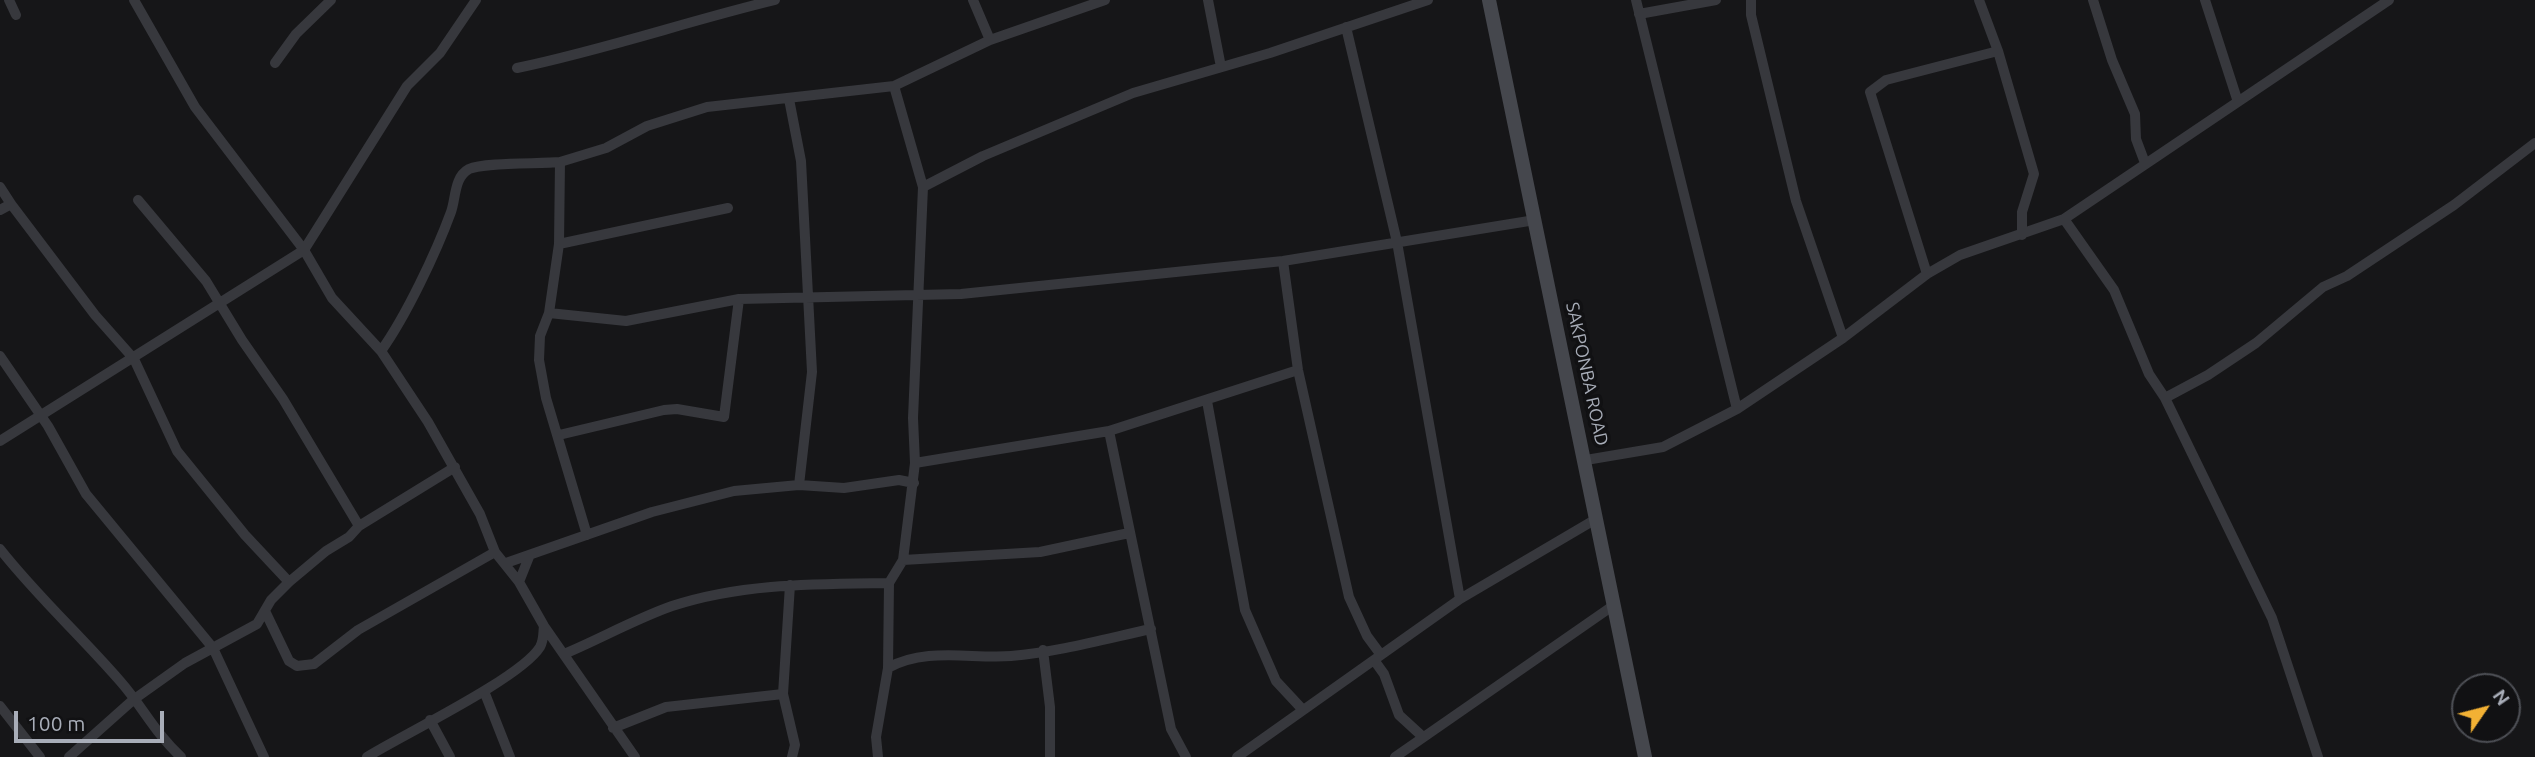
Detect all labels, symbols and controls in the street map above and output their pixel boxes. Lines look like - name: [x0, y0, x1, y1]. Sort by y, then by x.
- street label: SAKPONBA ROAD: [1561, 300, 1613, 448]
- north arrow: [2451, 673, 2521, 743]
- text: N: [2488, 685, 2515, 709]
- scale bar: [18, 698, 168, 742]
- text: 100 m: [27, 711, 85, 735]

